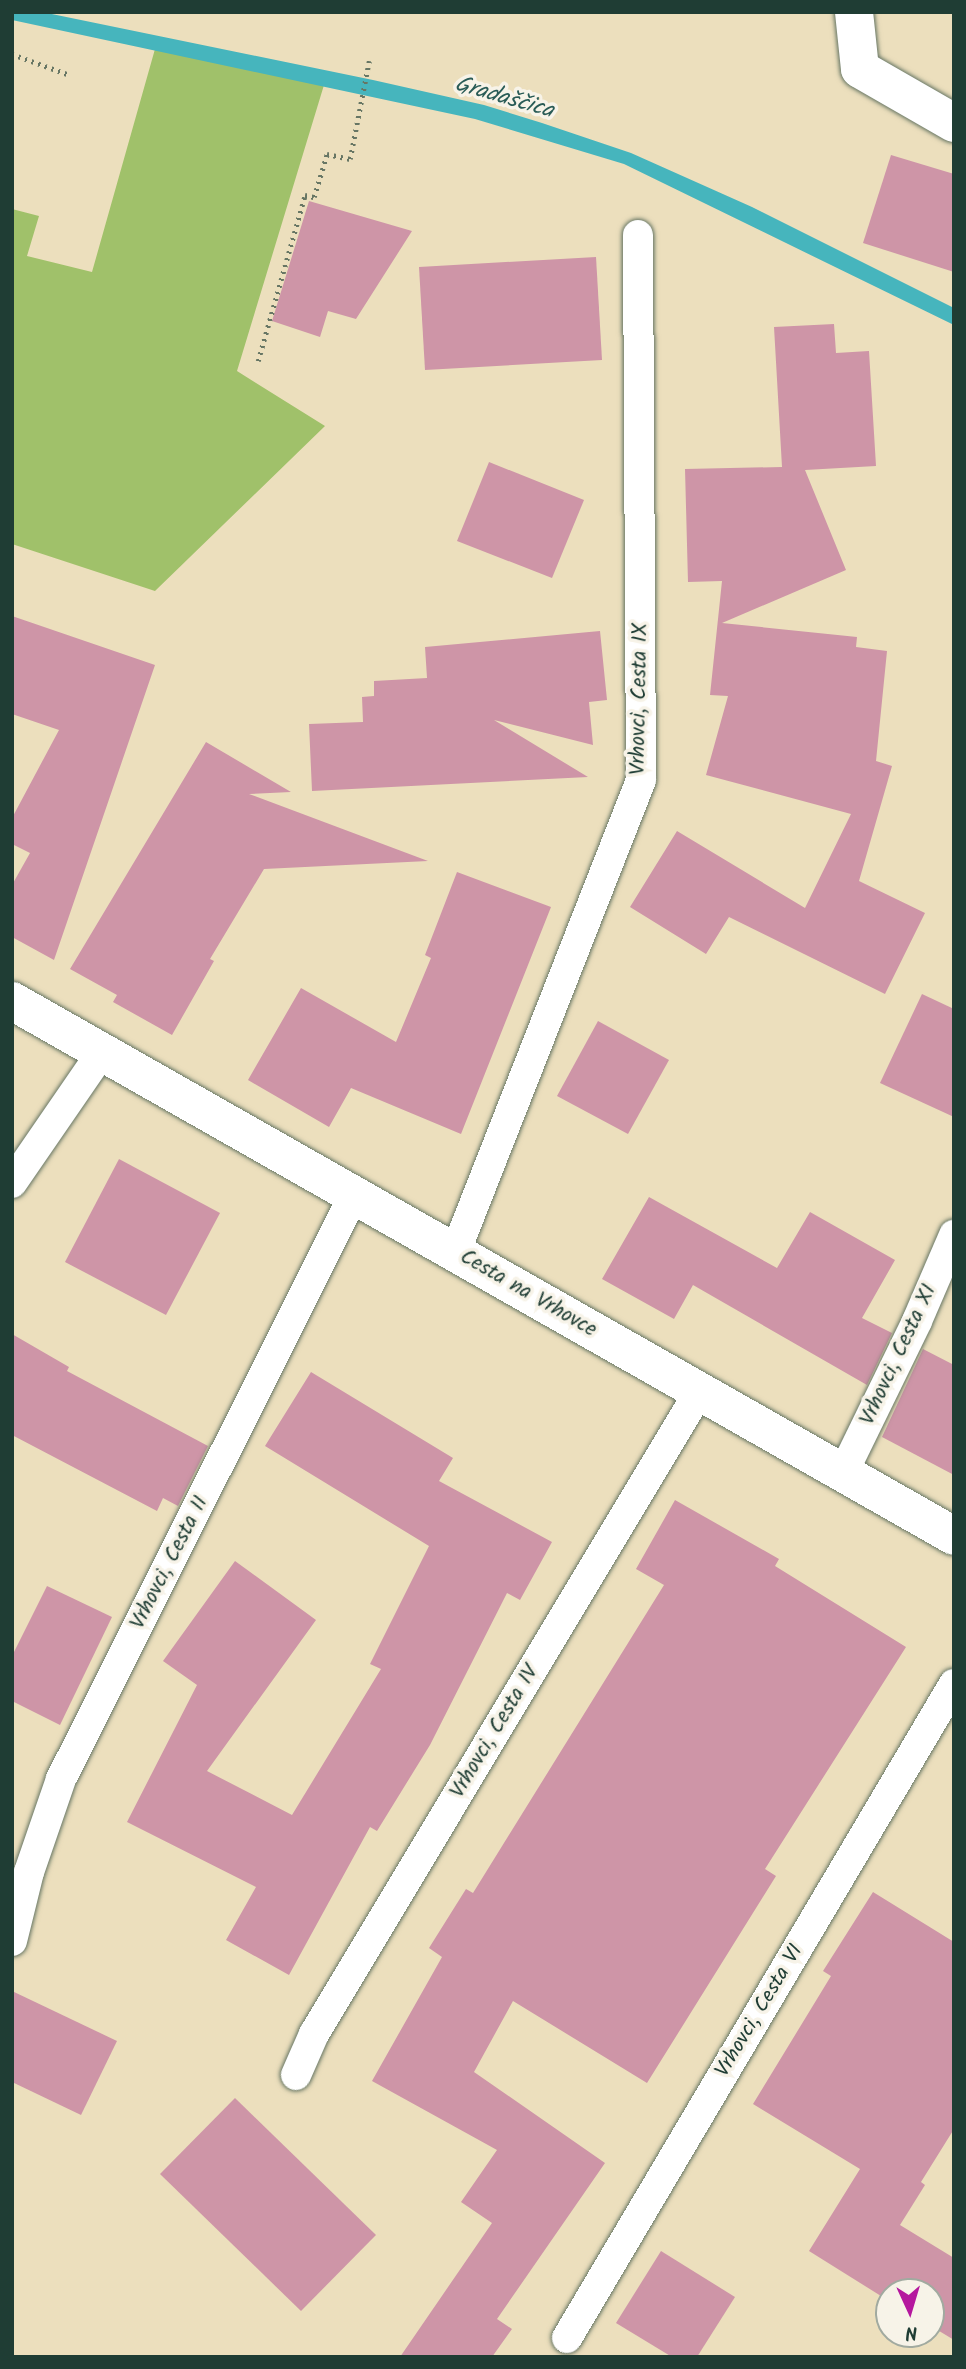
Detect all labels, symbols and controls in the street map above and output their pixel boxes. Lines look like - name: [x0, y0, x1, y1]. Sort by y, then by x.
- water label: Gradaščica: [452, 71, 556, 125]
- street label: Vrhovci, Cesta IX: [626, 623, 654, 775]
- street label: Cesta na Vrhovce: [455, 1245, 601, 1343]
- street label: Vrhovci, Cesta XI: [855, 1281, 943, 1429]
- street label: Vrhovci, Cesta II: [126, 1492, 214, 1634]
- street label: Vrhovci, Cesta IV: [445, 1661, 545, 1803]
- street label: Vrhovci, Cesta VI: [710, 1940, 810, 2082]
- north arrow: [875, 2278, 945, 2348]
- text: N: [904, 2317, 918, 2347]

